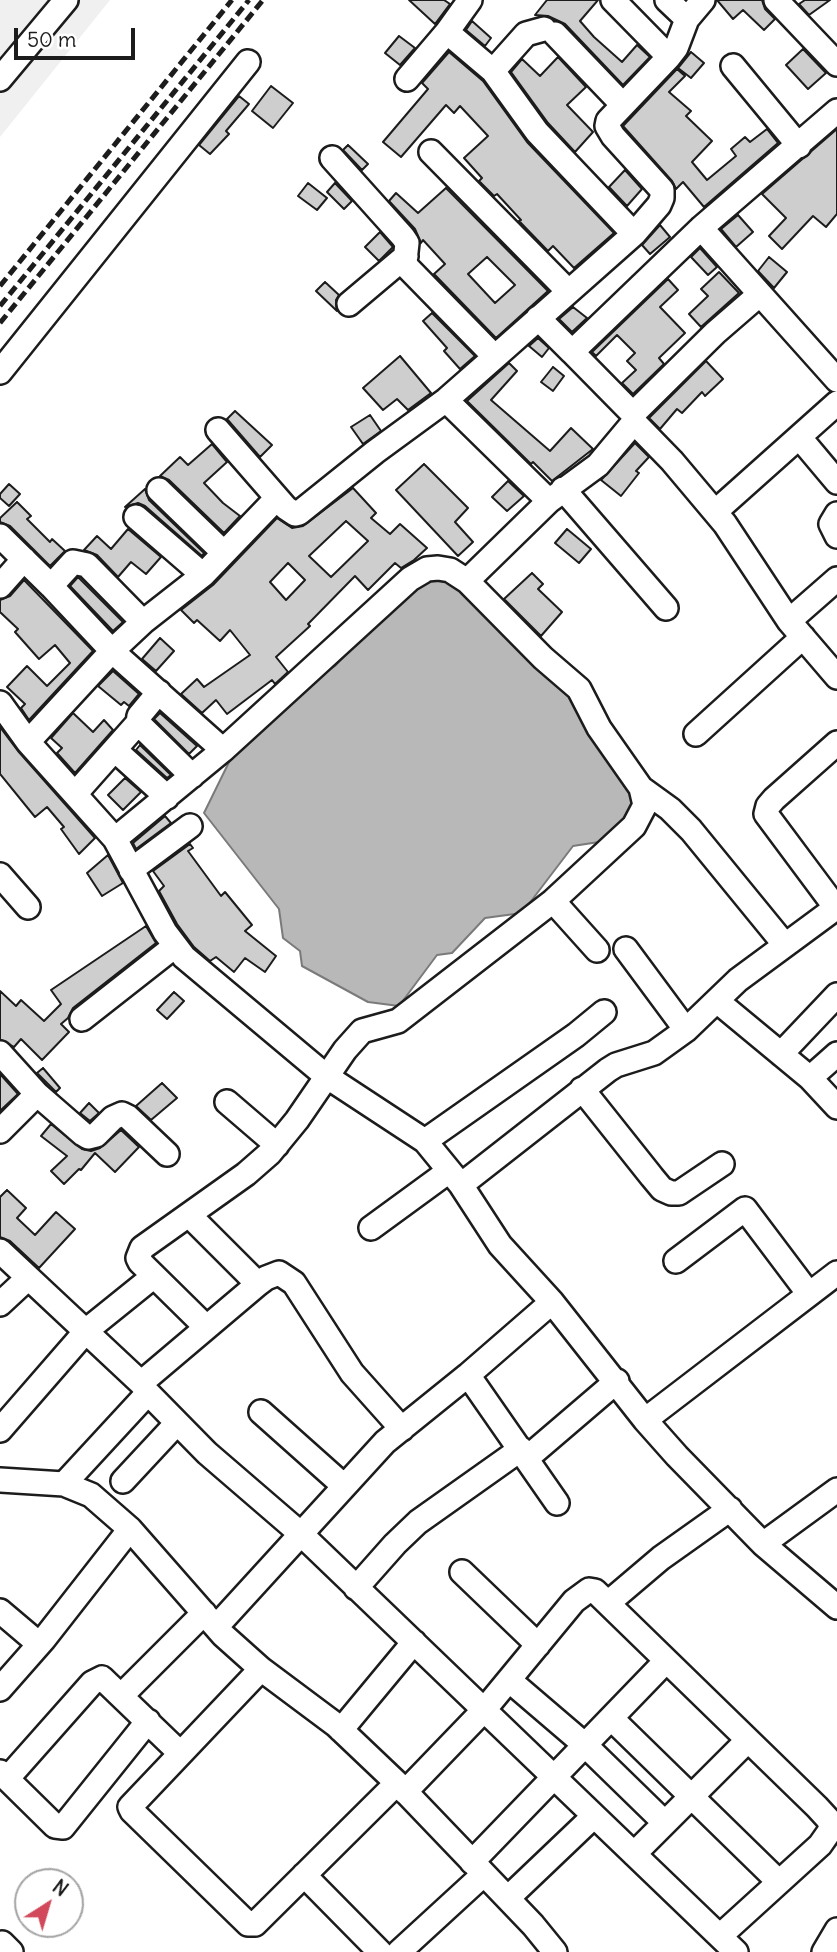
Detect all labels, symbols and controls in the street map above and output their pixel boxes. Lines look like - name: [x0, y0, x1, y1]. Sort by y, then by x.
- scale bar: [18, 14, 138, 58]
- text: 50 m: [27, 26, 76, 53]
- north arrow: [14, 1868, 84, 1938]
- text: N: [48, 1874, 73, 1901]

